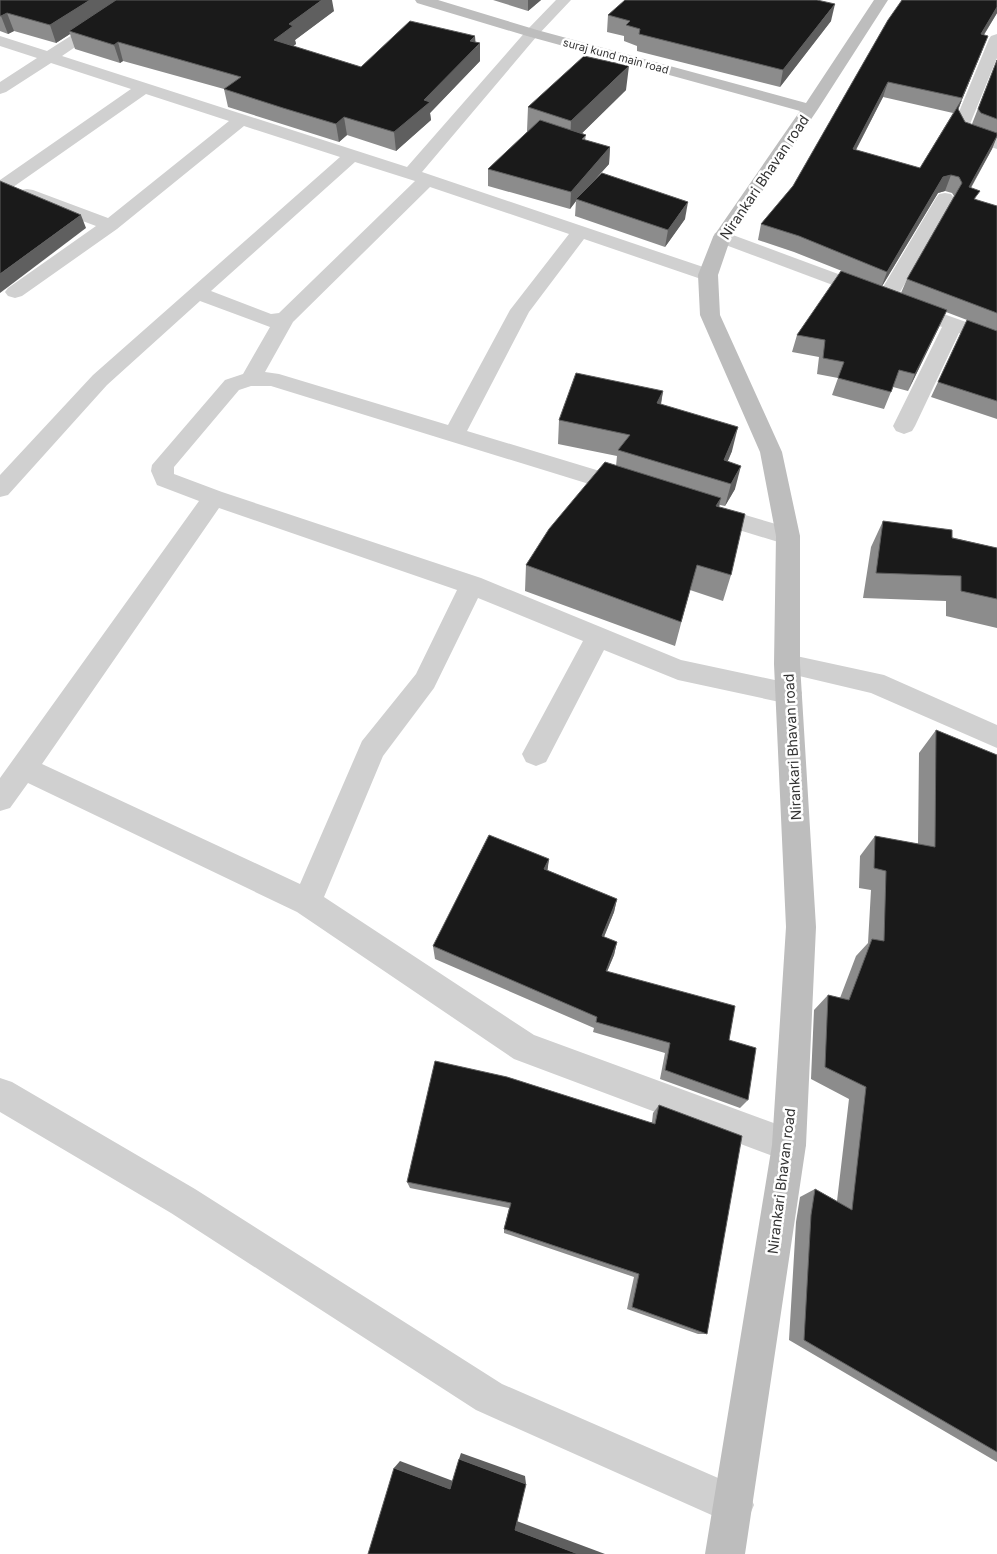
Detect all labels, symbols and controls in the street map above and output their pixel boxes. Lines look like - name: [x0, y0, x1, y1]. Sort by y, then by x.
- street label: suraj kund main road: [562, 35, 670, 77]
- street label: Nirankari Bhavan road: [716, 111, 812, 243]
- street label: Nirankari Bhavan road: [780, 673, 804, 821]
- street label: Nirankari Bhavan road: [764, 1107, 798, 1255]

